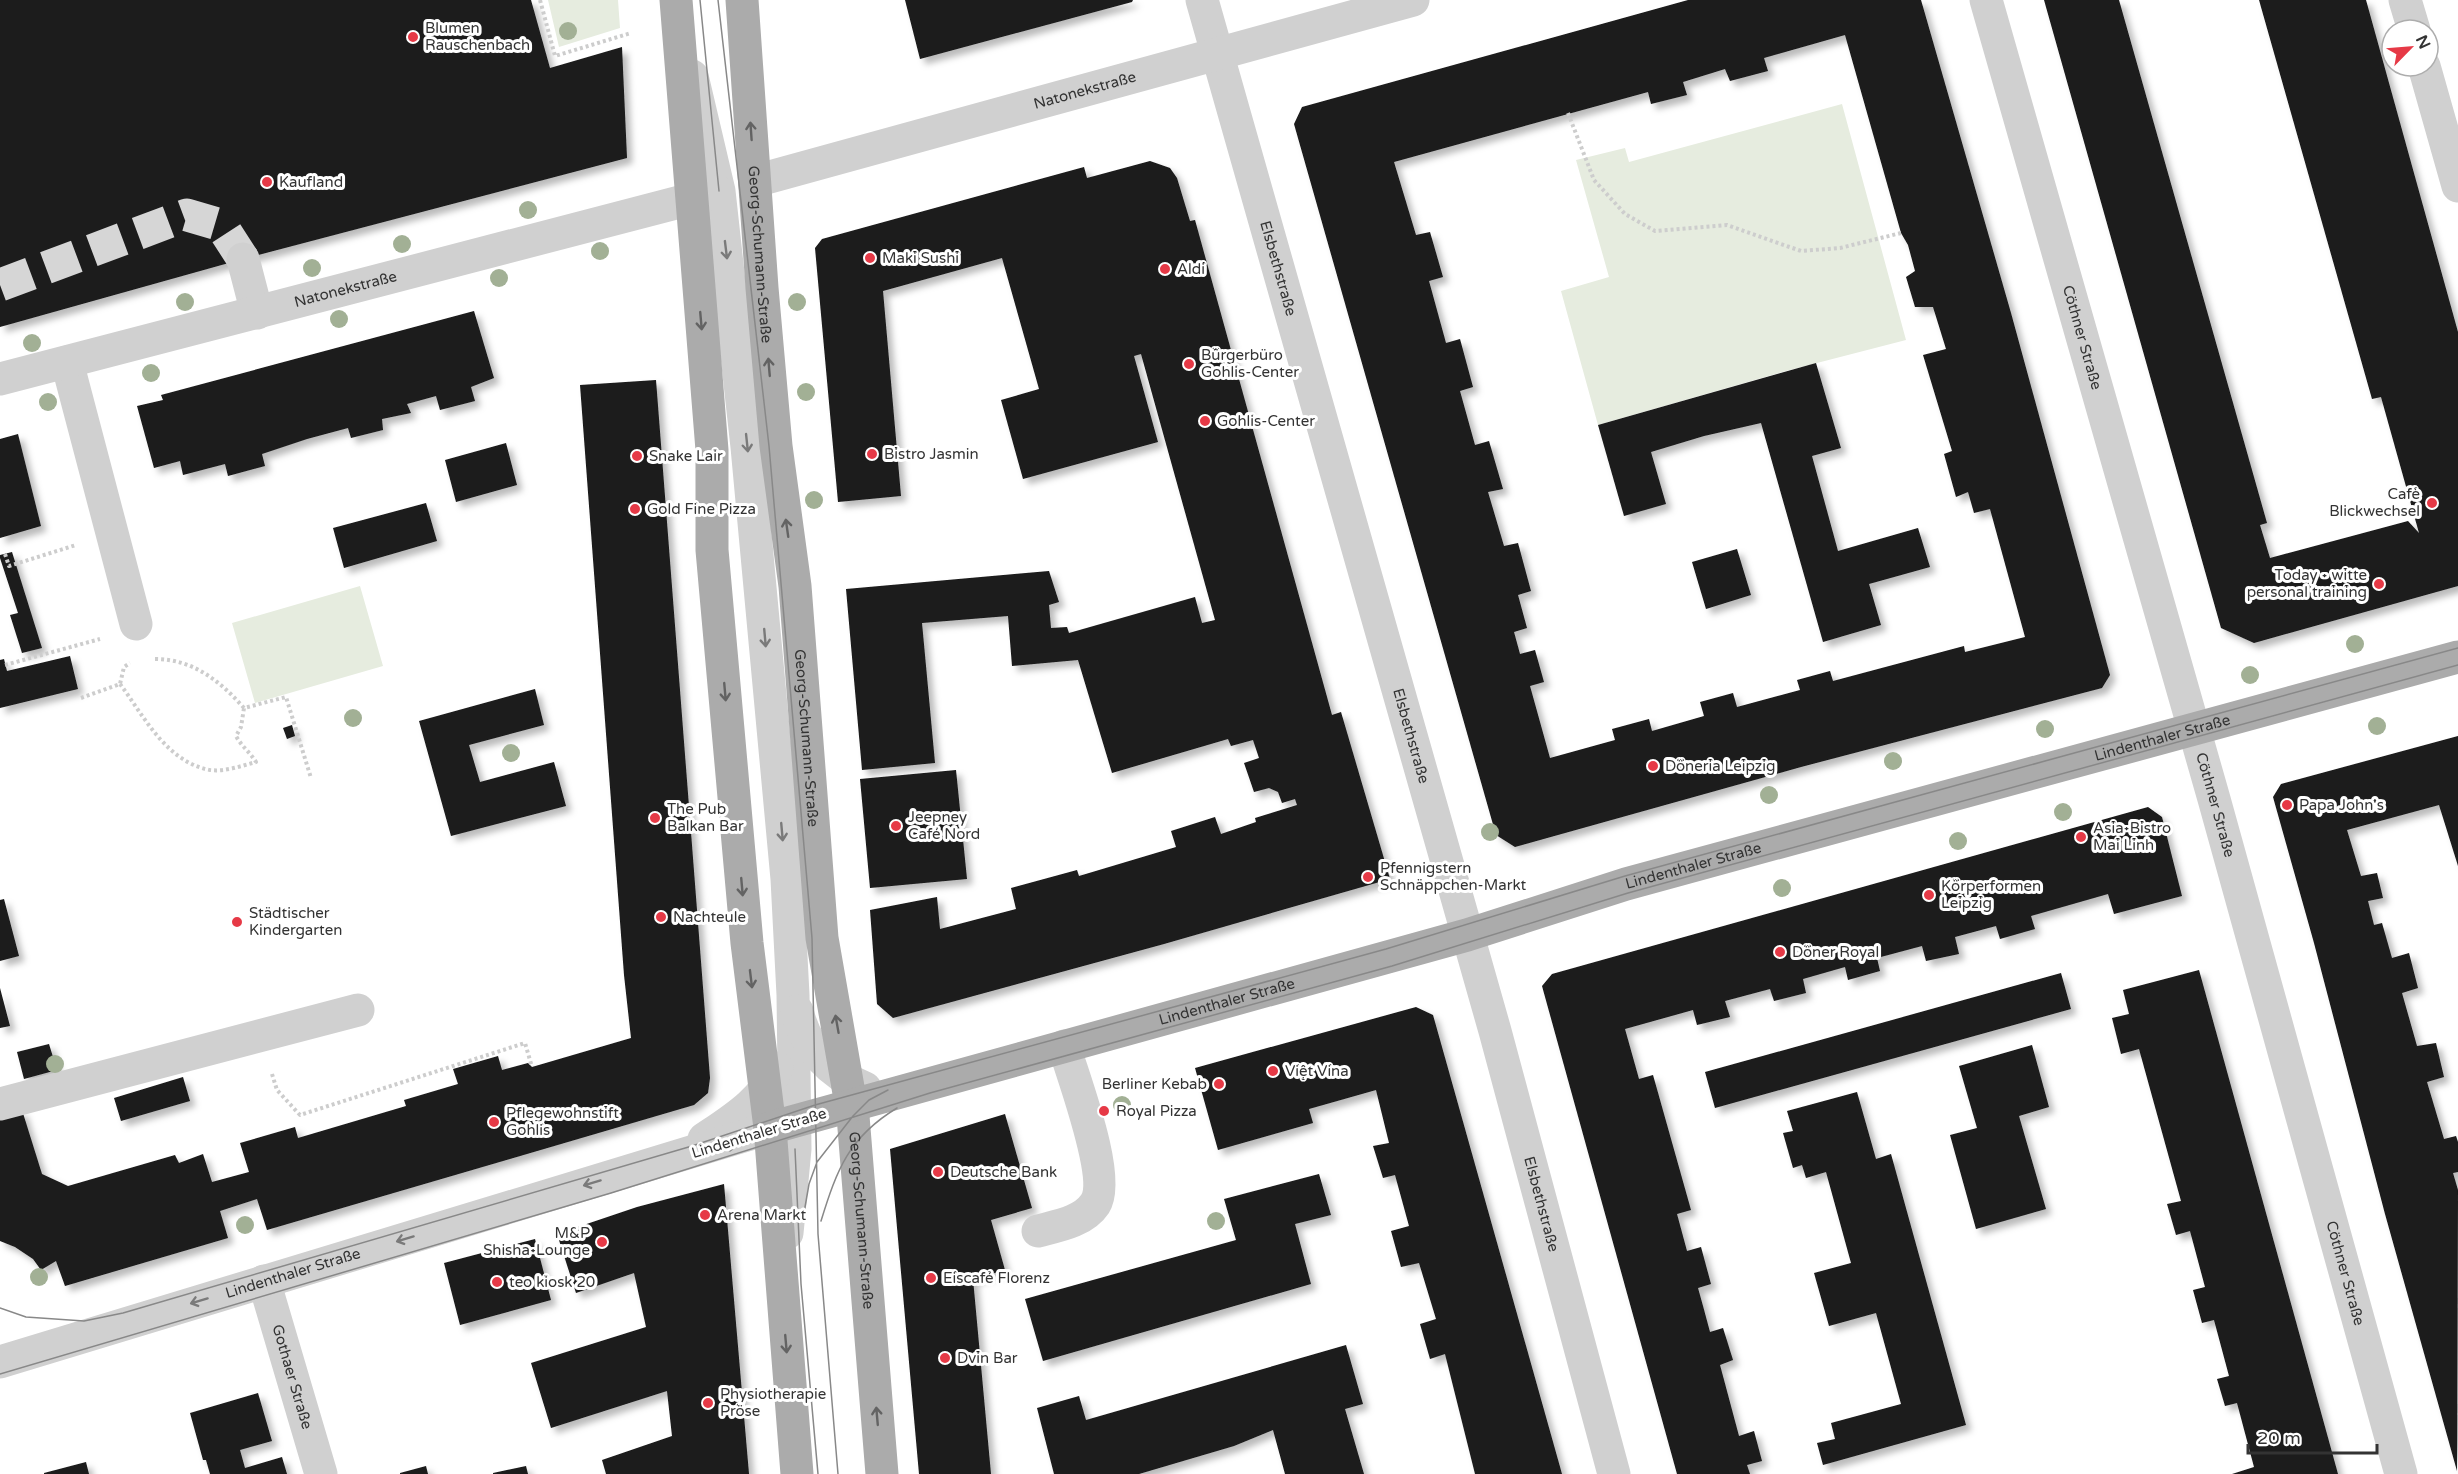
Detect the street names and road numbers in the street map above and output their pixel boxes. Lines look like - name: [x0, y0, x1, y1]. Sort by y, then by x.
- street label: Natonekstraße: [1031, 68, 1138, 113]
- street label: Georg-Schumann-Straße: [745, 165, 776, 344]
- street label: Elsbethstraße: [1256, 219, 1300, 318]
- street label: Natonekstraße: [292, 267, 399, 311]
- street label: Cöthner Straße: [2059, 283, 2106, 392]
- street label: Georg-Schumann-Straße: [791, 648, 822, 827]
- street label: Elsbethstraße: [1389, 686, 1433, 785]
- street label: Lindenthaler Straße: [2092, 711, 2232, 765]
- street label: Cöthner Straße: [2192, 751, 2239, 859]
- street label: Lindenthaler Straße: [1623, 839, 1763, 893]
- street label: Lindenthaler Straße: [1157, 974, 1297, 1029]
- street label: Lindenthaler Straße: [689, 1104, 829, 1162]
- street label: Georg-Schumann-Straße: [845, 1131, 878, 1310]
- street label: Elsbethstraße: [1520, 1154, 1563, 1254]
- street label: Cöthner Straße: [2322, 1219, 2368, 1328]
- street label: Lindenthaler Straße: [223, 1244, 362, 1302]
- street label: Gothaer Straße: [268, 1322, 316, 1431]

